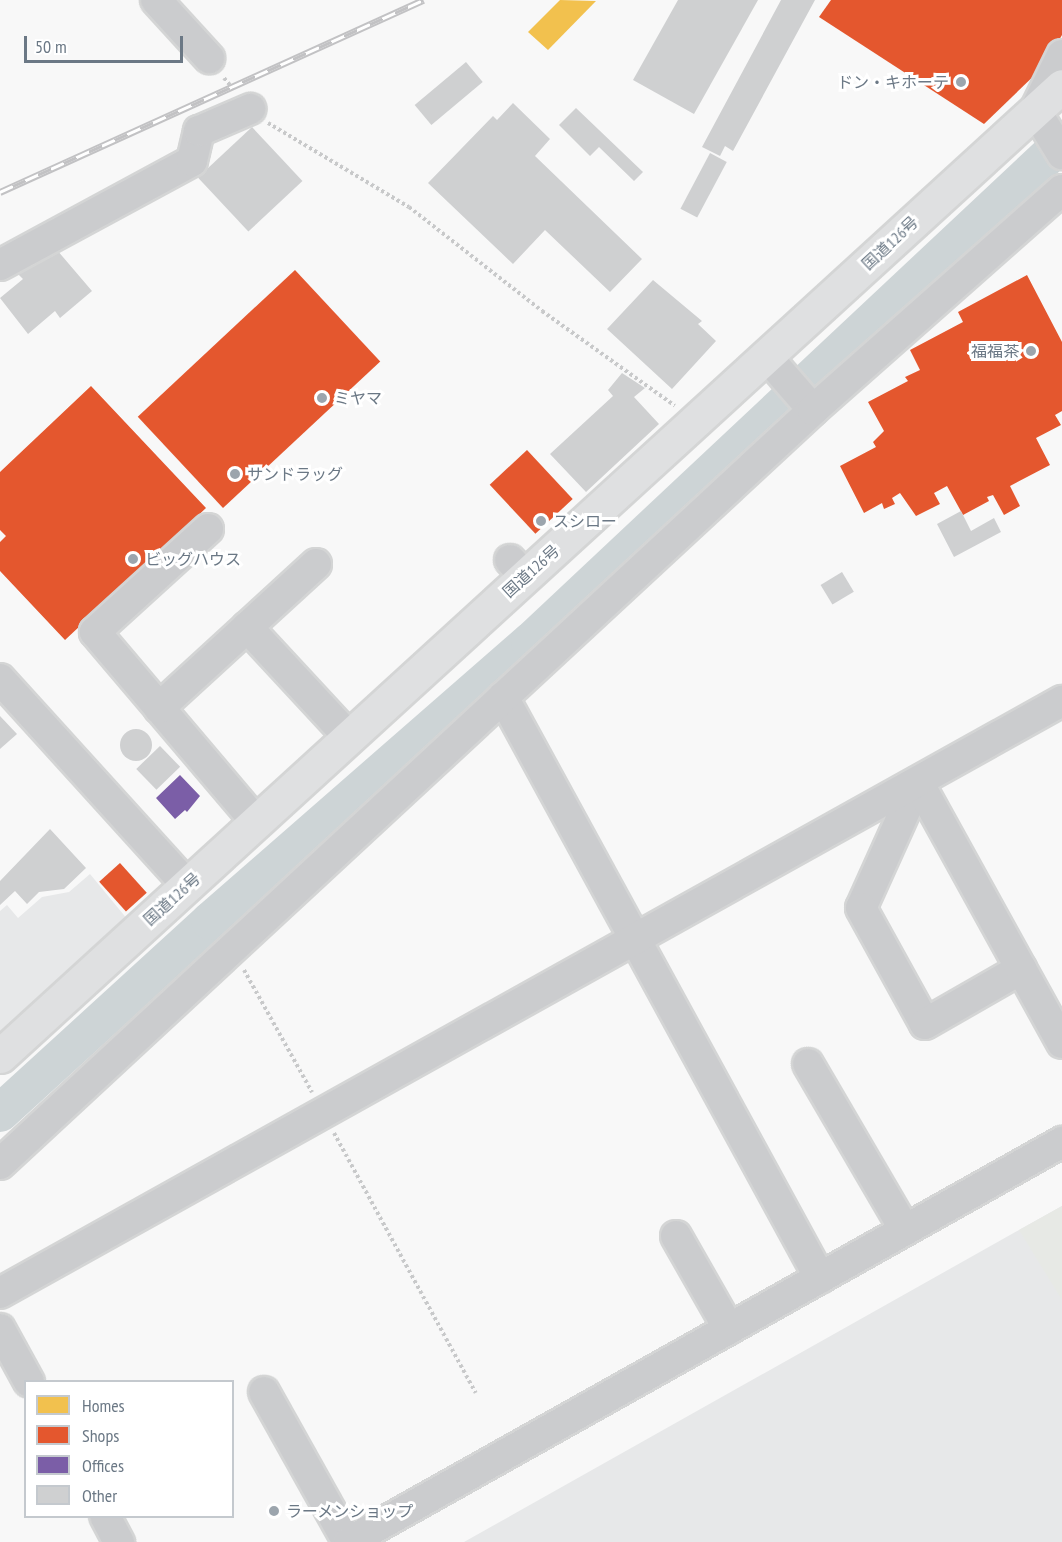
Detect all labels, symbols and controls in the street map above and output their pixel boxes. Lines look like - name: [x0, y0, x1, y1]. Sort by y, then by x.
- scale bar: [27, 24, 186, 62]
- text: 50 m: [35, 35, 67, 58]
- place label: ドン・キホーテ: [837, 72, 949, 92]
- marker: ドン・キホーテ: [954, 75, 968, 89]
- street label: 国道126号: [858, 212, 922, 274]
- place label: 福福茶: [971, 341, 1019, 361]
- marker: 福福茶: [1024, 344, 1038, 358]
- place label: ミヤマ: [334, 388, 382, 408]
- marker: ミヤマ: [315, 391, 329, 405]
- place label: サンドラッグ: [247, 464, 343, 484]
- marker: サンドラッグ: [228, 467, 242, 481]
- place label: スシロー: [553, 511, 617, 531]
- marker: スシロー: [534, 514, 548, 528]
- street label: 国道126号: [499, 541, 563, 601]
- place label: ビッグハウス: [145, 549, 241, 569]
- marker: ビッグハウス: [126, 552, 140, 566]
- street label: 国道126号: [140, 869, 204, 929]
- legend: [24, 1380, 234, 1518]
- text: Homes: [82, 1394, 125, 1417]
- text: Shops: [82, 1424, 119, 1447]
- text: Offices: [82, 1454, 124, 1477]
- text: Other: [82, 1484, 117, 1507]
- place label: ラーメンショップ: [286, 1501, 414, 1521]
- marker: ラーメンショップ: [267, 1504, 281, 1518]

